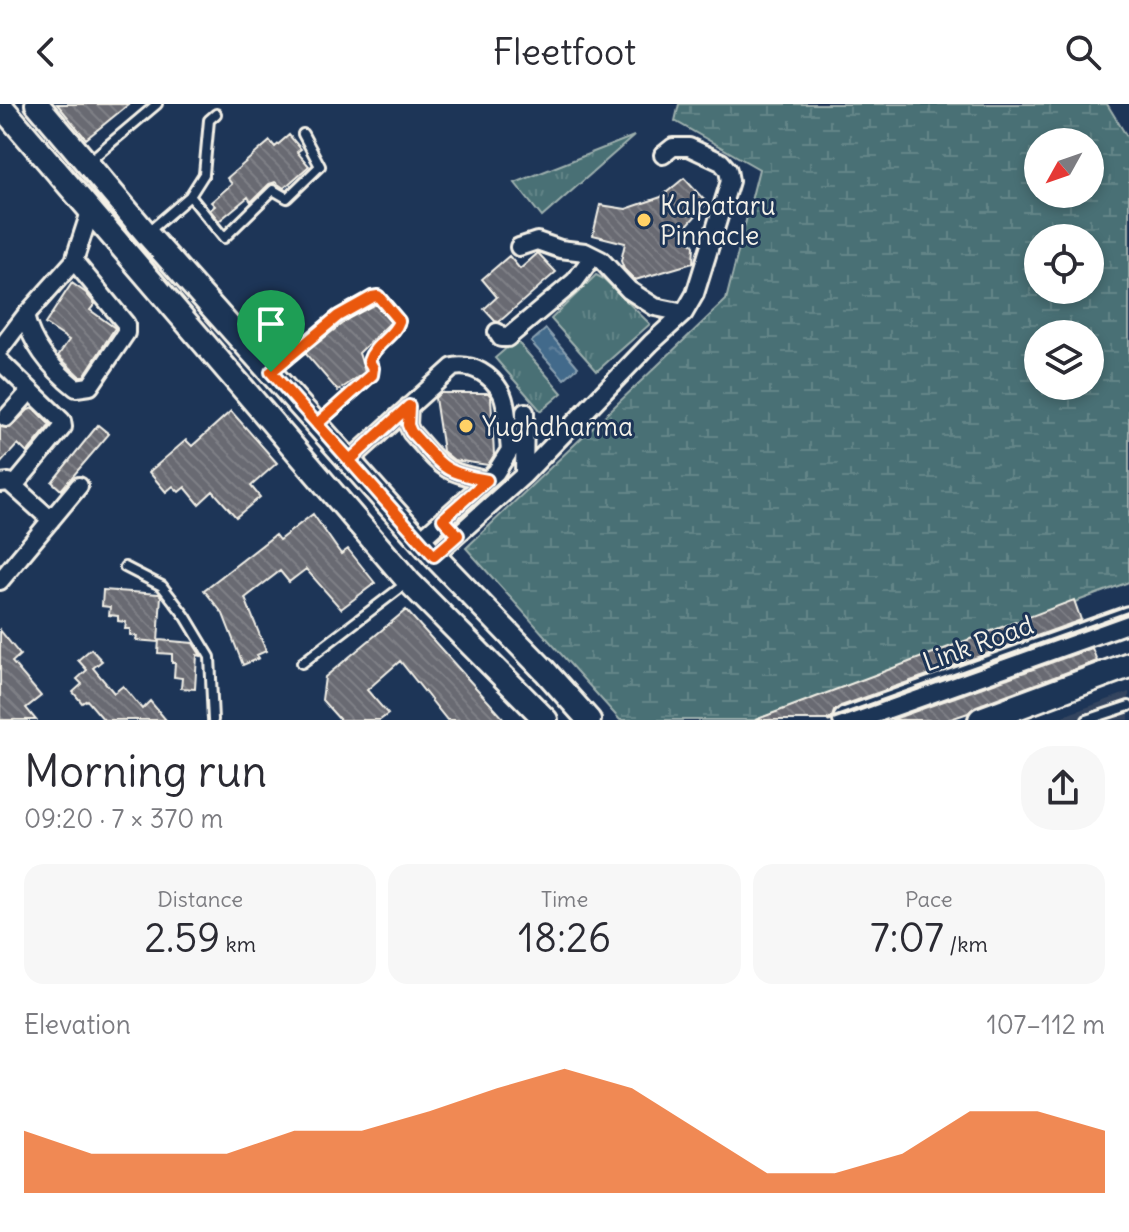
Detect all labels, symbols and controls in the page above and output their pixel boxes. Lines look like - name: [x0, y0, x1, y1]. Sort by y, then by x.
- icon: back: [24, 30, 68, 74]
- text: Fleetfoot: [493, 30, 636, 75]
- icon: search: [1061, 30, 1105, 74]
- north arrow: [1024, 128, 1104, 208]
- map controls: [1024, 128, 1104, 400]
- place label: Kalpataru Pinnacle: [660, 189, 776, 252]
- marker: Kalpataru Pinnacle: [635, 211, 653, 229]
- button: locate: [1024, 224, 1104, 304]
- pin: [237, 290, 305, 372]
- icon: arrive: [249, 302, 293, 346]
- button: layers: [1024, 320, 1104, 400]
- place label: Yughdharma: [482, 410, 633, 443]
- marker: Yughdharma: [457, 417, 475, 435]
- street label: Link Road: [918, 608, 1038, 678]
- text: Morning run: [24, 744, 267, 799]
- button: share: [1021, 746, 1105, 830]
- text: 09:20 · 7 × 370 m: [24, 802, 223, 835]
- text: Distance: [157, 885, 243, 913]
- text: Time: [541, 885, 588, 913]
- text: Pace: [905, 885, 953, 913]
- text: 2.59: [144, 913, 220, 963]
- text: 18:26: [518, 913, 611, 963]
- text: 7:07: [870, 913, 944, 963]
- text: km: [220, 930, 256, 958]
- text: /km: [944, 930, 988, 958]
- text: Elevation: [24, 1008, 131, 1041]
- text: 107–112 m: [987, 1008, 1105, 1041]

